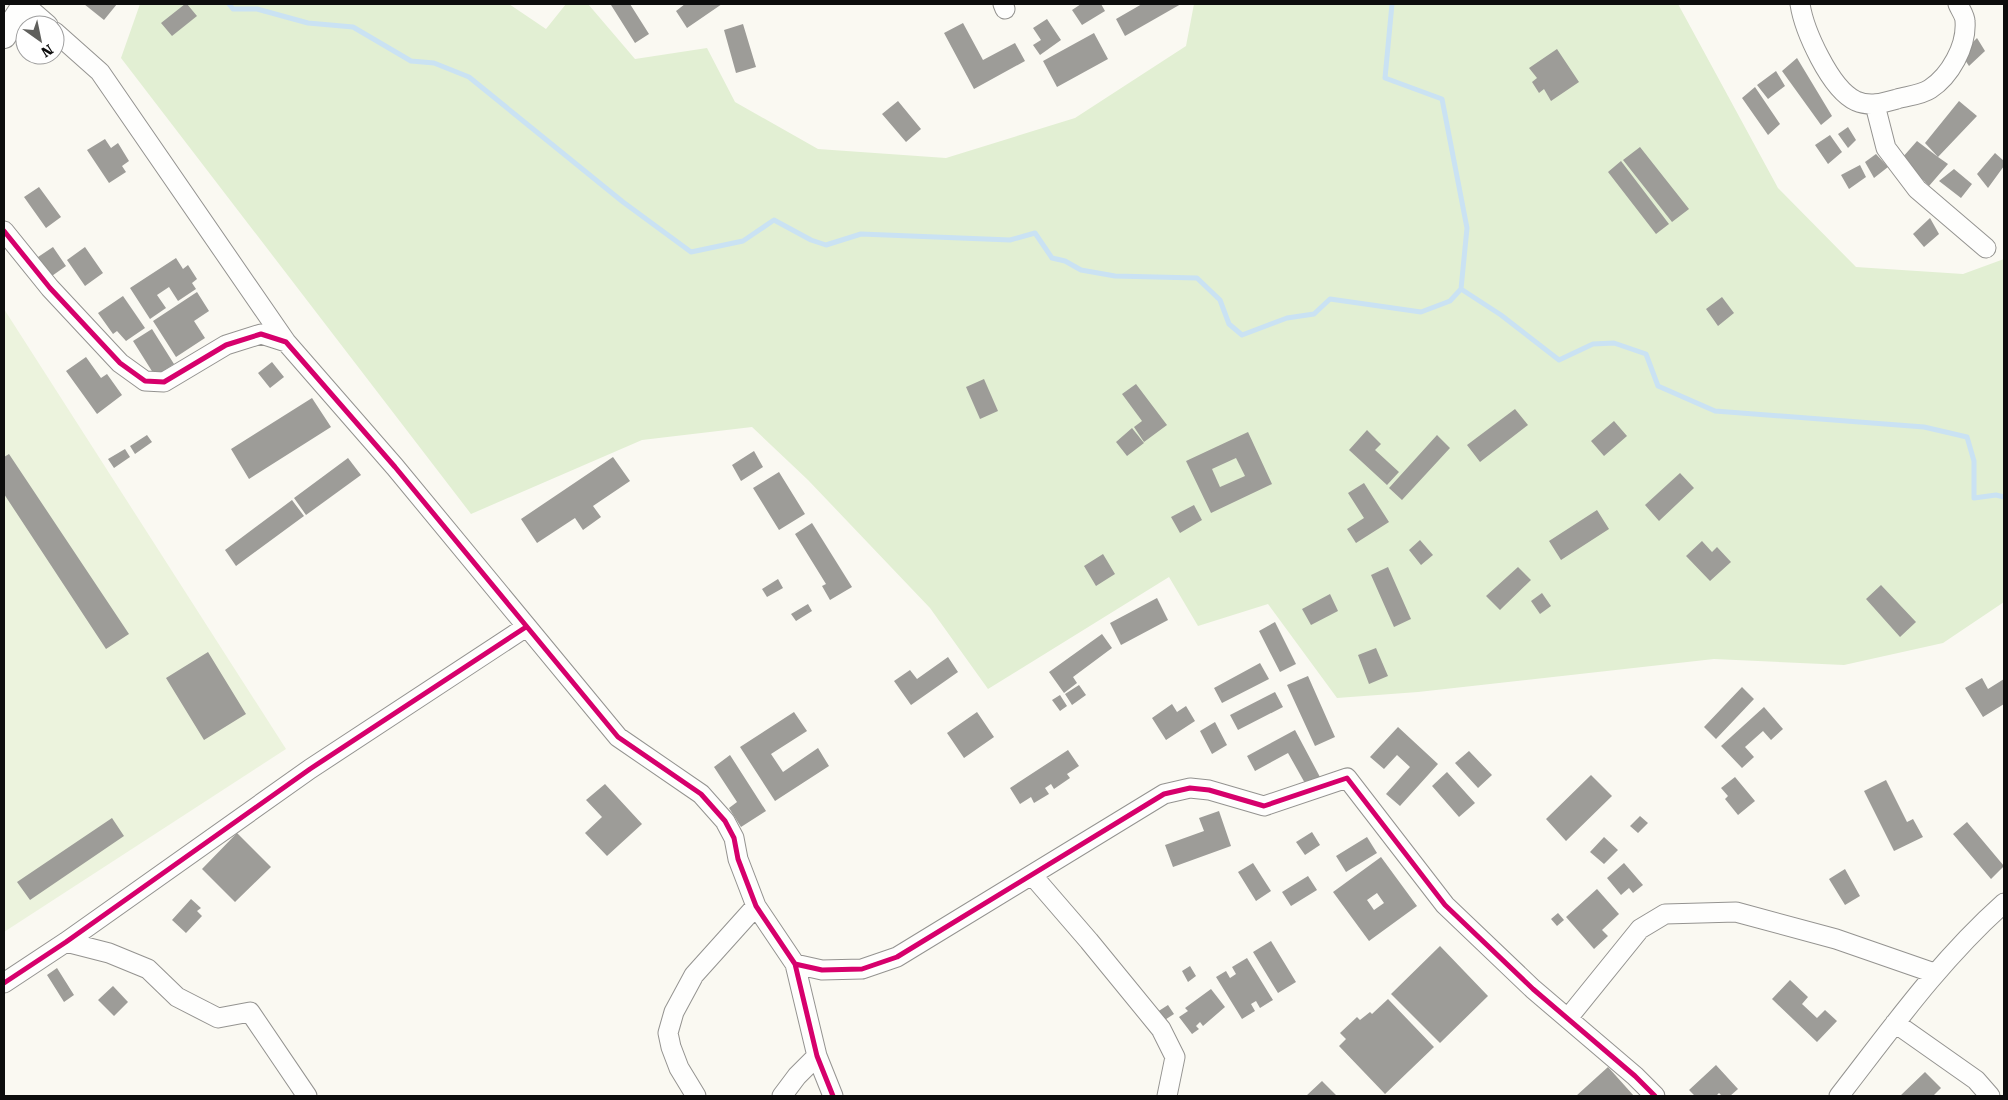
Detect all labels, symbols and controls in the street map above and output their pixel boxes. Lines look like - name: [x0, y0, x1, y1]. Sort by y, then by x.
- north arrow: [15, 15, 65, 65]
- text: N: [38, 41, 56, 61]

